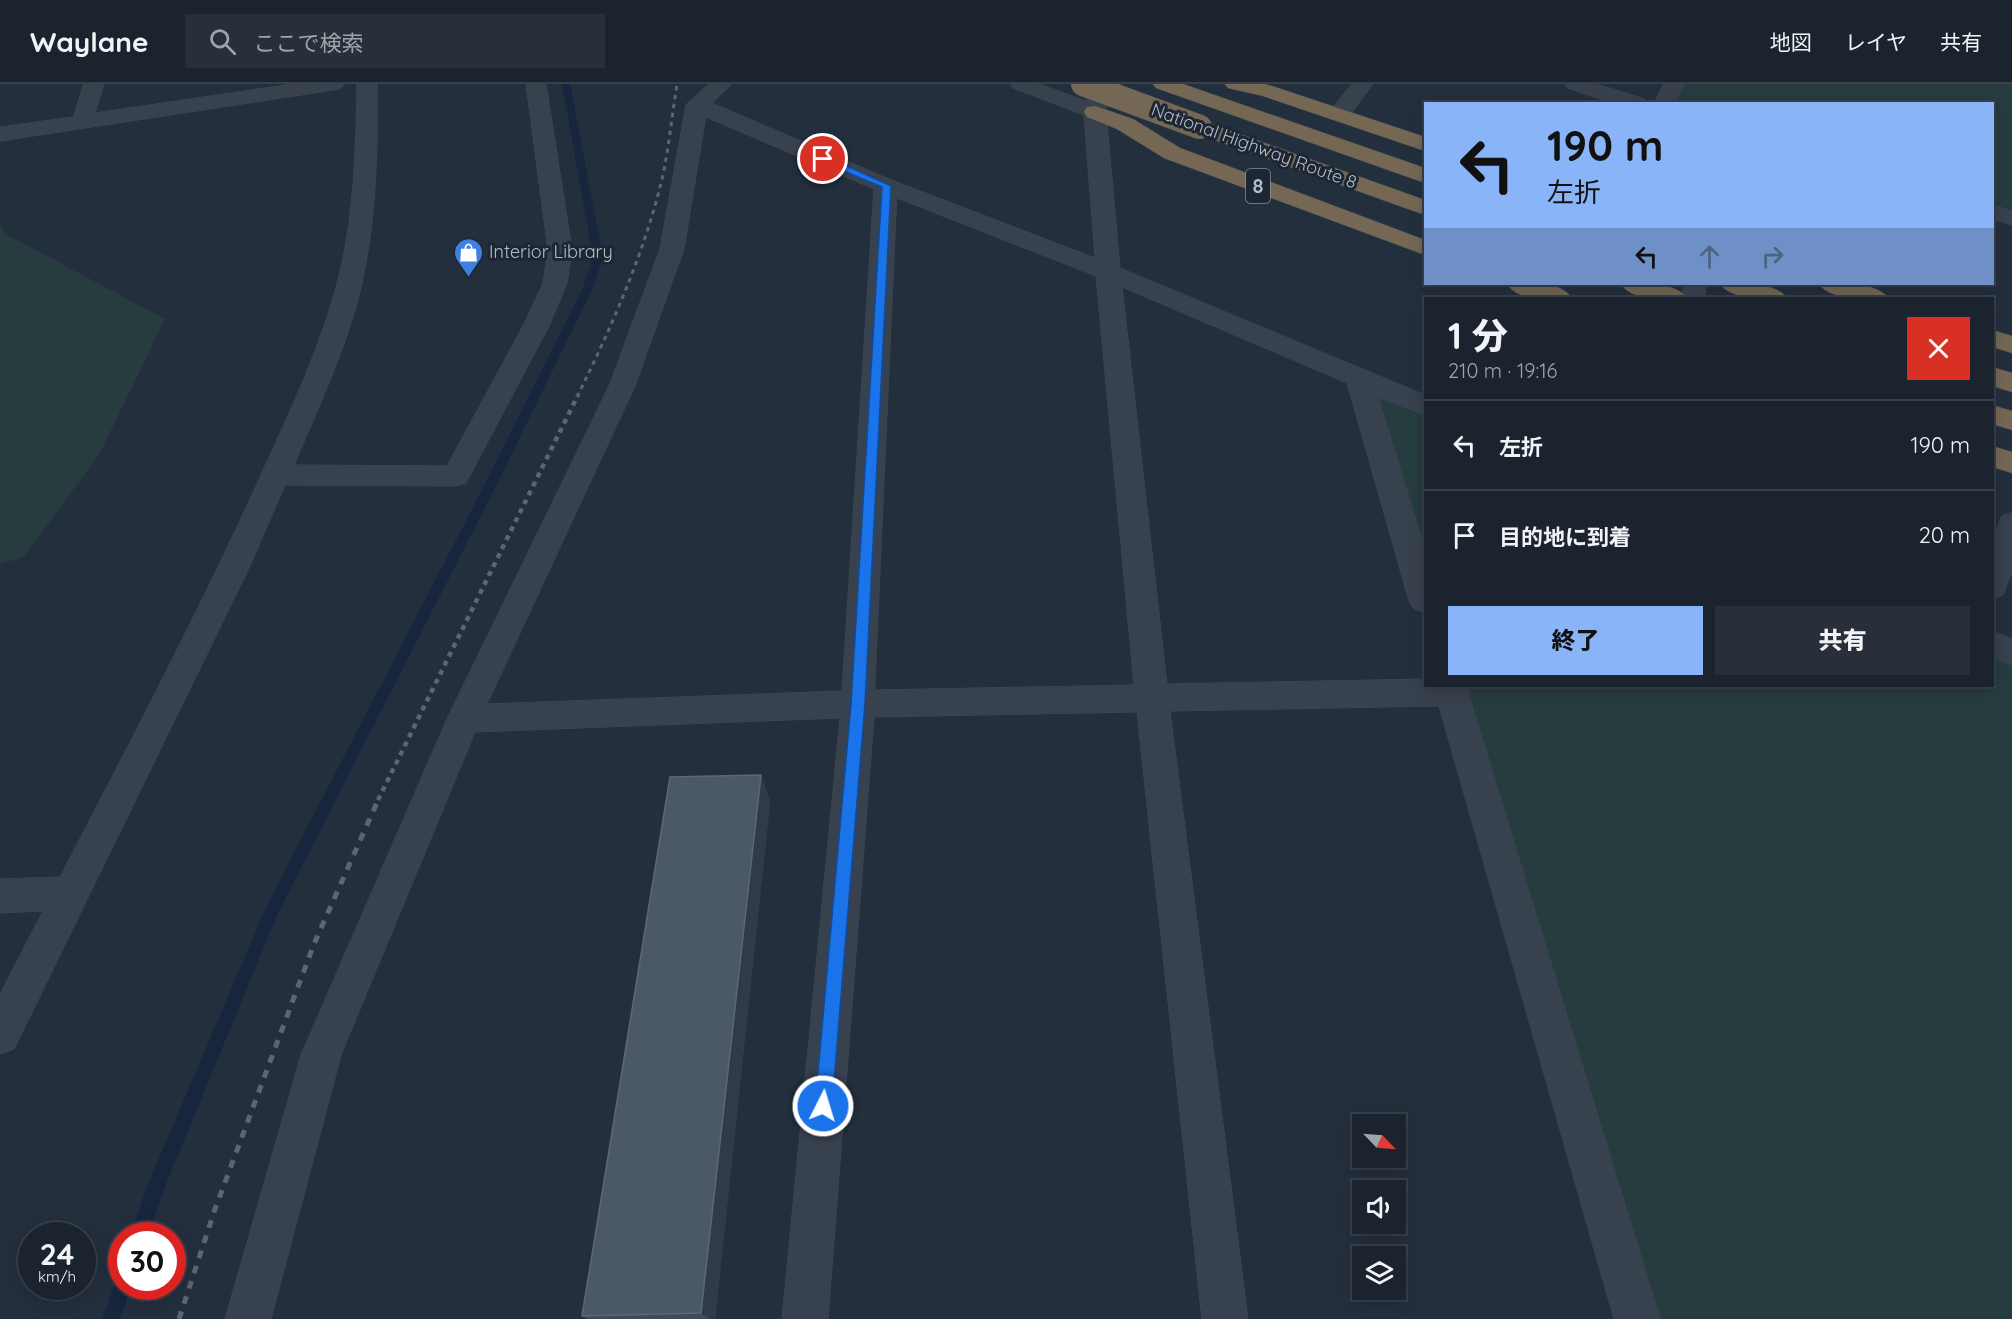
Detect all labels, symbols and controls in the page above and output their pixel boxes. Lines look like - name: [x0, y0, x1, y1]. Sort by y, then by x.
- search box: [185, 14, 605, 68]
- text: Waylane: [30, 24, 149, 59]
- icon: search: [206, 25, 239, 58]
- text: ここで検索: [254, 29, 364, 57]
- text: 地図: [1770, 29, 1812, 55]
- text: レイヤ: [1845, 29, 1907, 55]
- text: 共有: [1940, 29, 1982, 55]
- street label: National Highway Route 8: [1148, 99, 1360, 193]
- text: 190 m: [1547, 119, 1663, 172]
- icon: left: [1448, 126, 1526, 204]
- pin: [797, 133, 848, 184]
- icon: arrive: [806, 142, 839, 175]
- road number: 8: [1246, 169, 1270, 203]
- text: 左折: [1547, 175, 1601, 209]
- shop icon: Interior Library: [452, 236, 484, 278]
- place label: Interior Library: [489, 240, 613, 263]
- icon: left: [1630, 240, 1663, 273]
- icon: ahead: [1693, 240, 1726, 273]
- icon: right: [1756, 240, 1789, 273]
- text: 1 分: [1448, 313, 1508, 358]
- button: close: [1907, 317, 1970, 380]
- text: 210 m · 19:16: [1448, 358, 1557, 383]
- icon: left: [1448, 429, 1481, 462]
- text: 190 m: [1910, 431, 1970, 459]
- text: 左折: [1499, 433, 1543, 461]
- icon: arrive: [1448, 519, 1481, 552]
- text: 20 m: [1919, 521, 1970, 549]
- text: 目的地に到着: [1499, 523, 1631, 551]
- button: 終了: [1448, 606, 1703, 675]
- button: 共有: [1715, 606, 1970, 675]
- position arrow: [791, 1074, 855, 1138]
- north arrow: [1352, 1114, 1406, 1168]
- map controls: [1352, 1114, 1406, 1300]
- button: sound: [1352, 1180, 1406, 1234]
- speed limit sign: 30: [108, 1222, 186, 1300]
- text: 24: [40, 1235, 74, 1273]
- button: layers: [1352, 1246, 1406, 1300]
- text: km/h: [38, 1267, 76, 1286]

